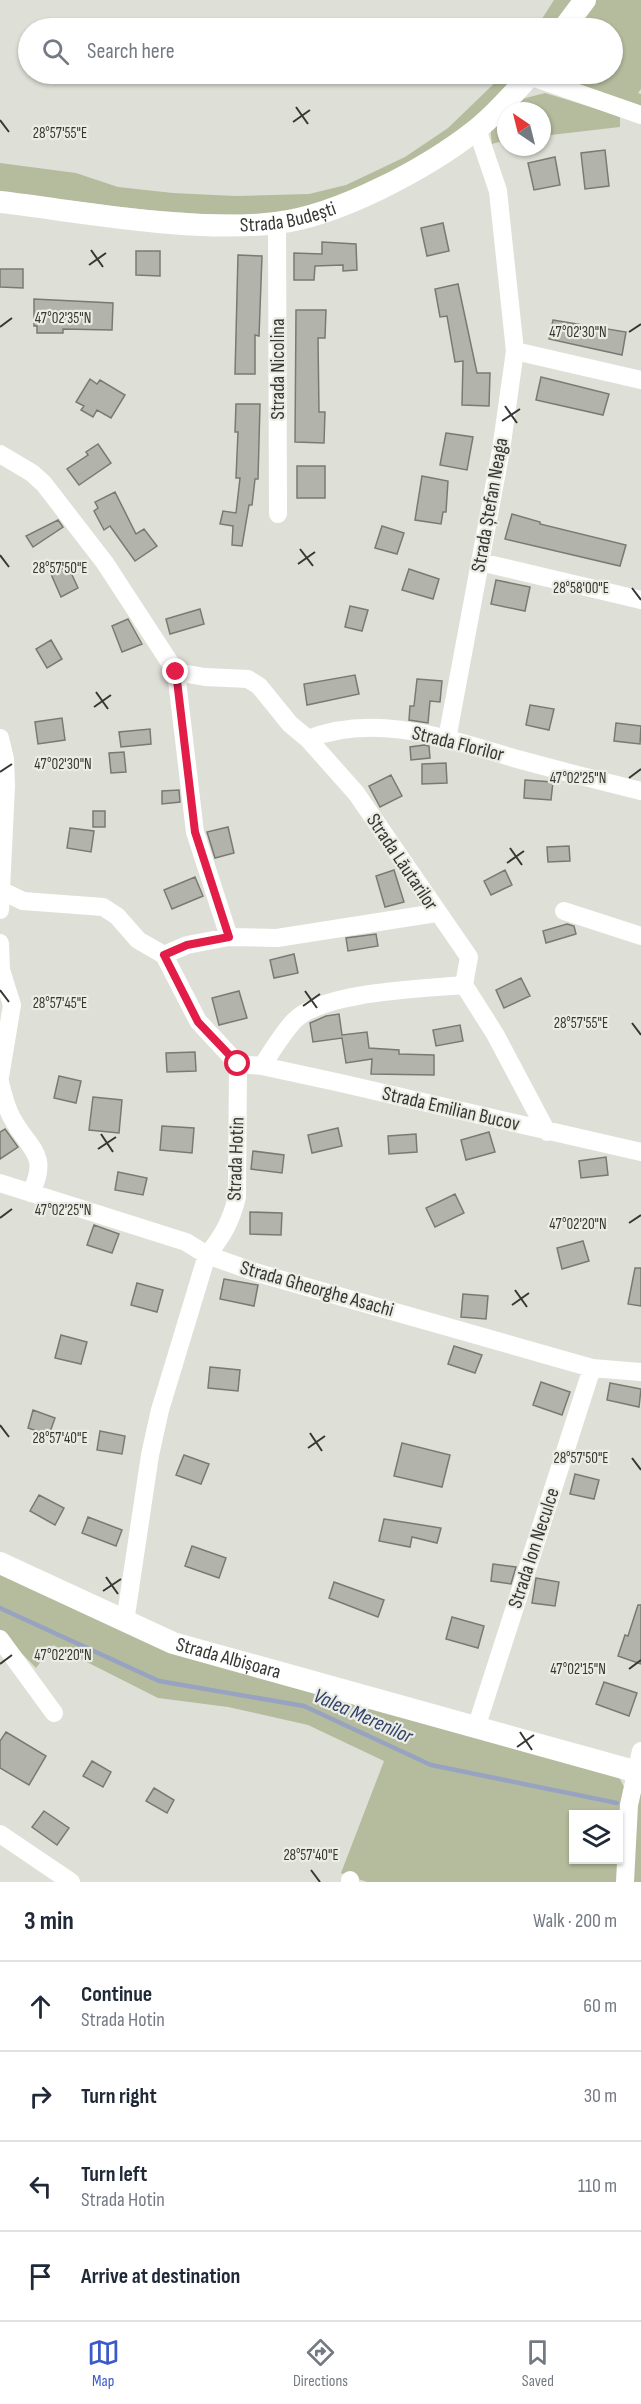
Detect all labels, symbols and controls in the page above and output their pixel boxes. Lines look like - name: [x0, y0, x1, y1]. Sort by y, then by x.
- search box: [18, 18, 623, 84]
- icon: search: [39, 35, 72, 68]
- text: Search here: [87, 38, 174, 65]
- north arrow: [497, 102, 551, 156]
- text: 28°57'55"E: [33, 124, 87, 143]
- street label: Strada Budești: [239, 197, 339, 238]
- text: 47°02'35"N: [35, 309, 91, 328]
- street label: Strada Nicolina: [266, 318, 290, 420]
- text: 47°02'30"N: [549, 323, 607, 342]
- street label: Strada Ștefan Neaga: [466, 436, 514, 574]
- text: 28°57'50"E: [33, 559, 88, 578]
- text: 28°58'00"E: [553, 579, 609, 598]
- route end: [162, 658, 188, 684]
- street label: Strada Florilor: [410, 721, 507, 767]
- text: 47°02'30"N: [34, 755, 92, 774]
- text: 47°02'25"N: [550, 769, 606, 788]
- street label: Strada Lăutarilor: [361, 809, 443, 915]
- text: 28°57'45"E: [33, 994, 87, 1013]
- text: 28°57'55"E: [554, 1014, 608, 1033]
- route start: [224, 1050, 250, 1076]
- street label: Strada Emilian Bucov: [380, 1082, 522, 1137]
- street label: Strada Hotin: [223, 1117, 249, 1201]
- text: 47°02'25"N: [35, 1201, 91, 1220]
- text: 47°02'20"N: [549, 1215, 607, 1234]
- street label: Strada Gheorghe Asachi: [237, 1256, 397, 1322]
- text: 28°57'40"E: [32, 1429, 88, 1448]
- text: 28°57'50"E: [554, 1449, 609, 1468]
- street label: Strada Ion Neculce: [503, 1485, 565, 1611]
- street label: Strada Albișoara: [173, 1632, 284, 1684]
- text: 47°02'20"N: [34, 1646, 92, 1665]
- text: 47°02'15"N: [550, 1660, 606, 1679]
- water label: Valea Merenilor: [309, 1683, 418, 1749]
- map controls: [569, 1810, 623, 1864]
- button: layers: [569, 1810, 623, 1864]
- text: 28°57'40"E: [283, 1846, 339, 1865]
- text: 3 min: [24, 1906, 74, 1937]
- text: Walk · 200 m: [533, 1909, 617, 1933]
- text: Continue: [81, 1981, 152, 2008]
- icon: ahead: [24, 1990, 57, 2023]
- text: 60 m: [583, 1994, 617, 2018]
- text: Strada Hotin: [81, 2008, 165, 2032]
- icon: right: [24, 2080, 57, 2113]
- text: Turn right: [81, 2083, 157, 2110]
- text: 30 m: [584, 2084, 617, 2108]
- text: Turn left: [81, 2161, 147, 2188]
- icon: left: [24, 2170, 57, 2203]
- text: 110 m: [578, 2174, 617, 2198]
- text: Strada Hotin: [81, 2188, 165, 2212]
- icon: arrive: [24, 2260, 57, 2293]
- text: Arrive at destination: [81, 2263, 240, 2290]
- tab: Map: [87, 2336, 120, 2391]
- tab: Directions: [293, 2336, 348, 2391]
- tab: Saved: [521, 2336, 554, 2391]

